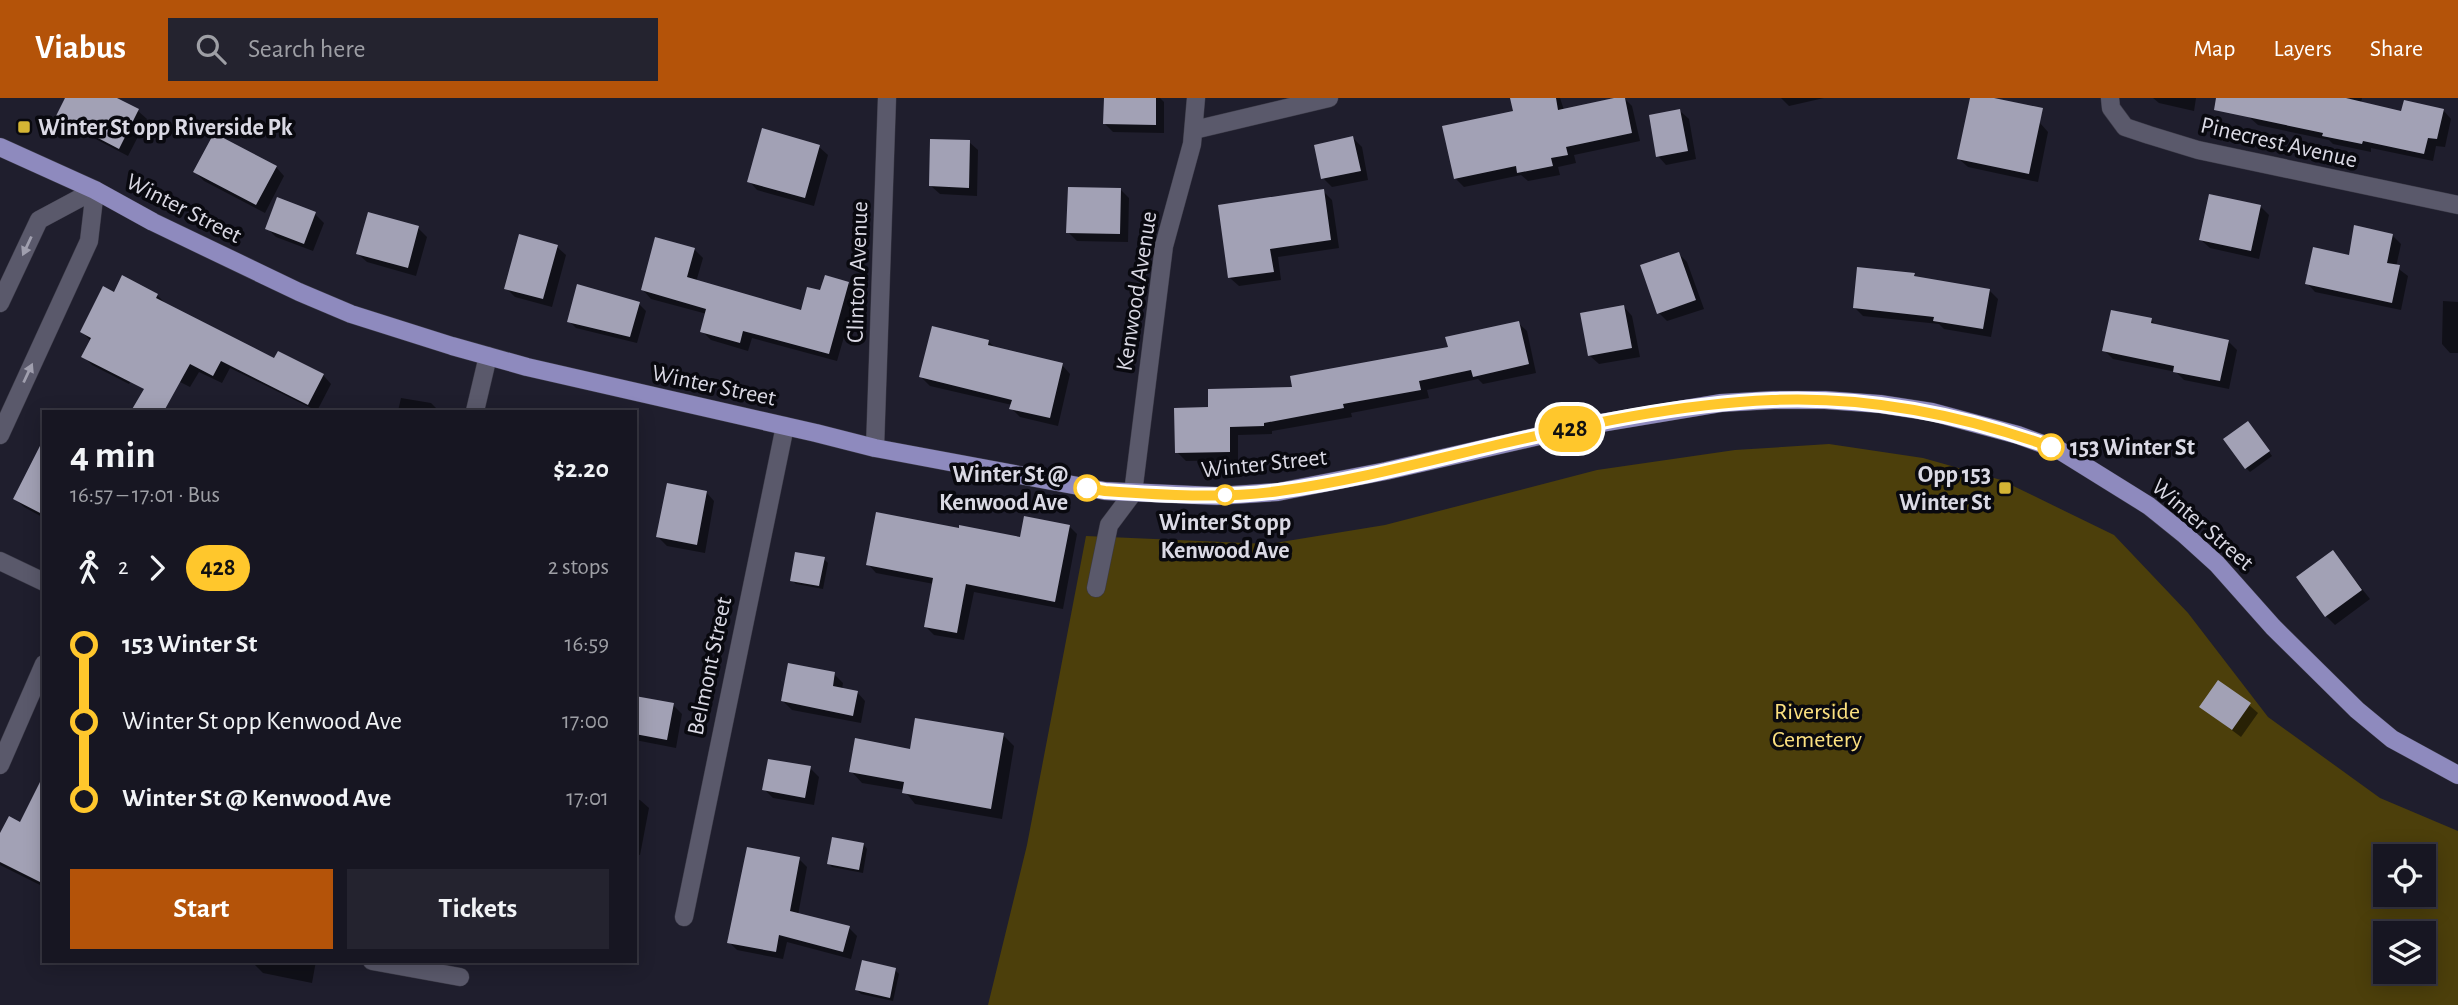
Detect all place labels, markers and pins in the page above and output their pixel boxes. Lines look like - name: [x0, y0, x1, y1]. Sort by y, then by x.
- place label: Winter St opp Riverside Pk: [38, 116, 293, 140]
- marker: Winter St opp Riverside Pk: [16, 119, 32, 135]
- marker: 153 Winter St: [2038, 434, 2064, 460]
- place label: 153 Winter St: [2070, 436, 2195, 460]
- place label: Winter St @ Kenwood Ave: [939, 463, 1068, 515]
- place label: Opp 153 Winter St: [1899, 463, 1991, 515]
- marker: Winter St @ Kenwood Ave: [1074, 475, 1100, 501]
- marker: Opp 153 Winter St: [1997, 480, 2013, 496]
- marker: Winter St opp Kenwood Ave: [1215, 485, 1235, 505]
- place label: Winter St opp Kenwood Ave: [1159, 511, 1291, 563]

